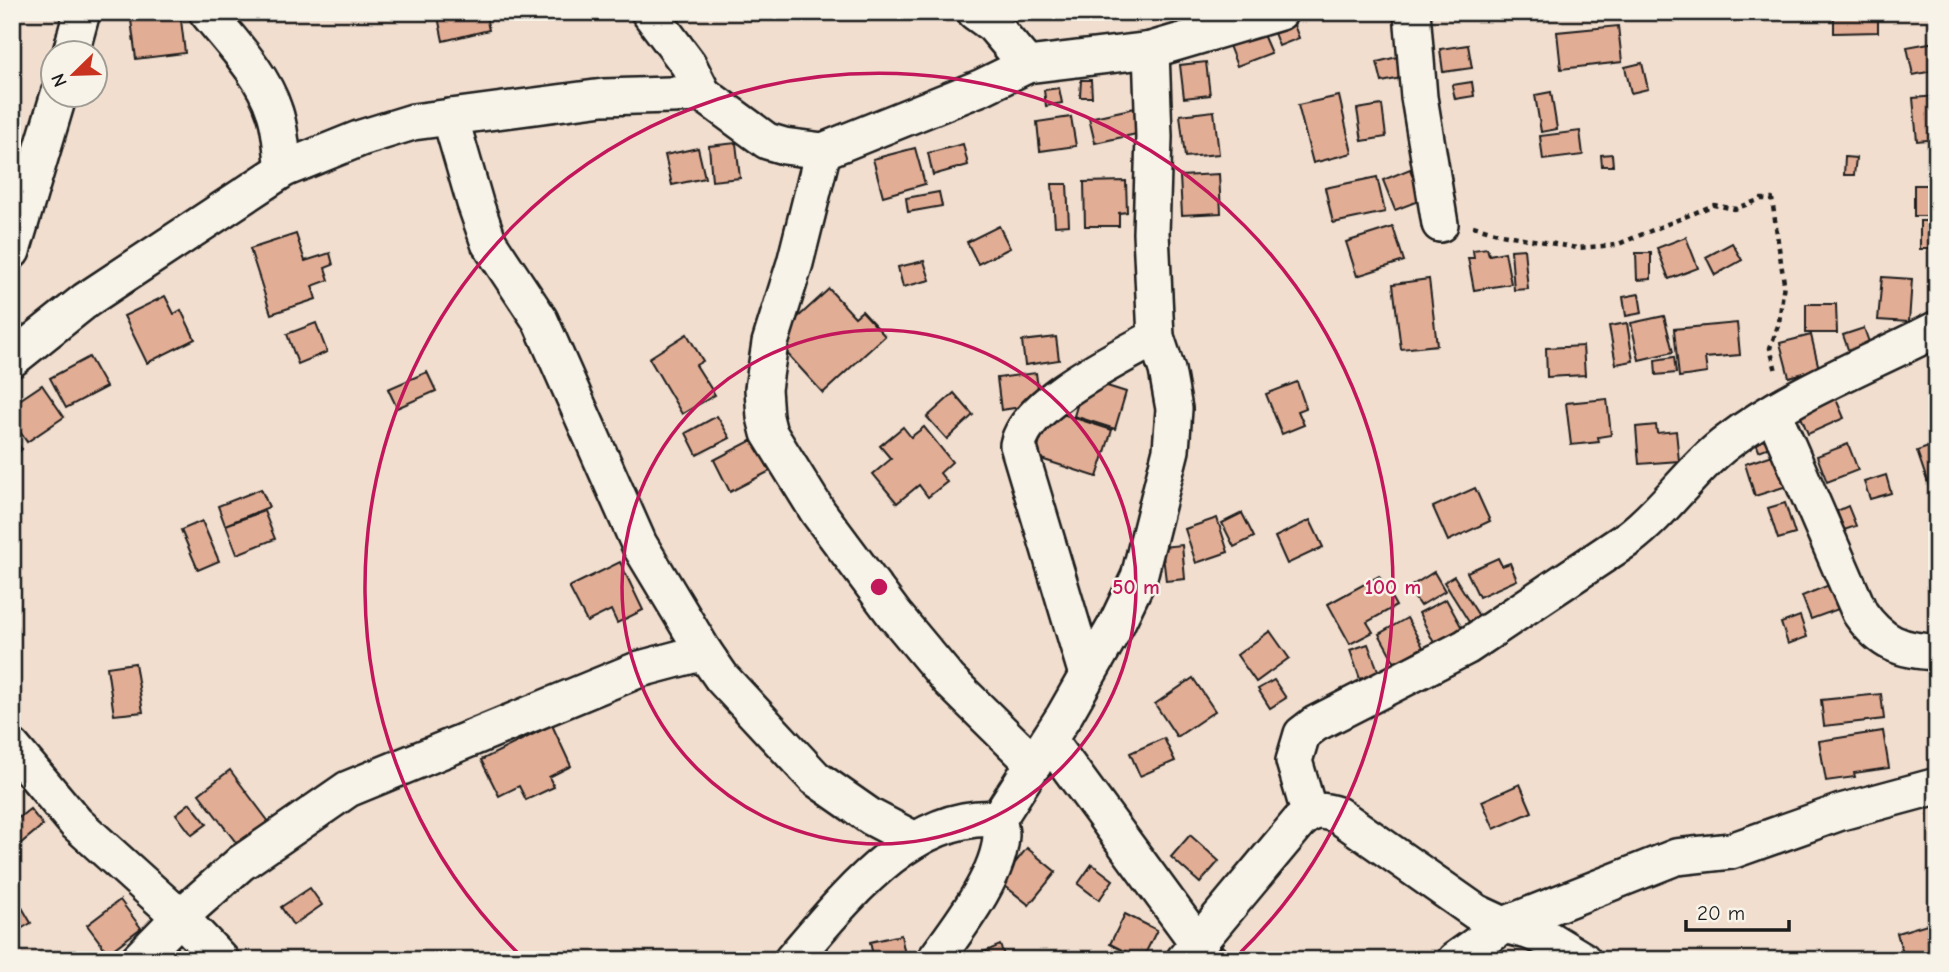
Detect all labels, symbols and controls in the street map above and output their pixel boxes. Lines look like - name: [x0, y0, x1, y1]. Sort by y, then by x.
- north arrow: [38, 38, 108, 108]
- text: N: [47, 70, 72, 90]
- centre of rings: [867, 575, 891, 599]
- text: 50 m: [1112, 575, 1160, 599]
- text: 100 m: [1365, 575, 1421, 599]
- scale bar: [1686, 888, 1790, 932]
- text: 20 m: [1697, 901, 1745, 925]

